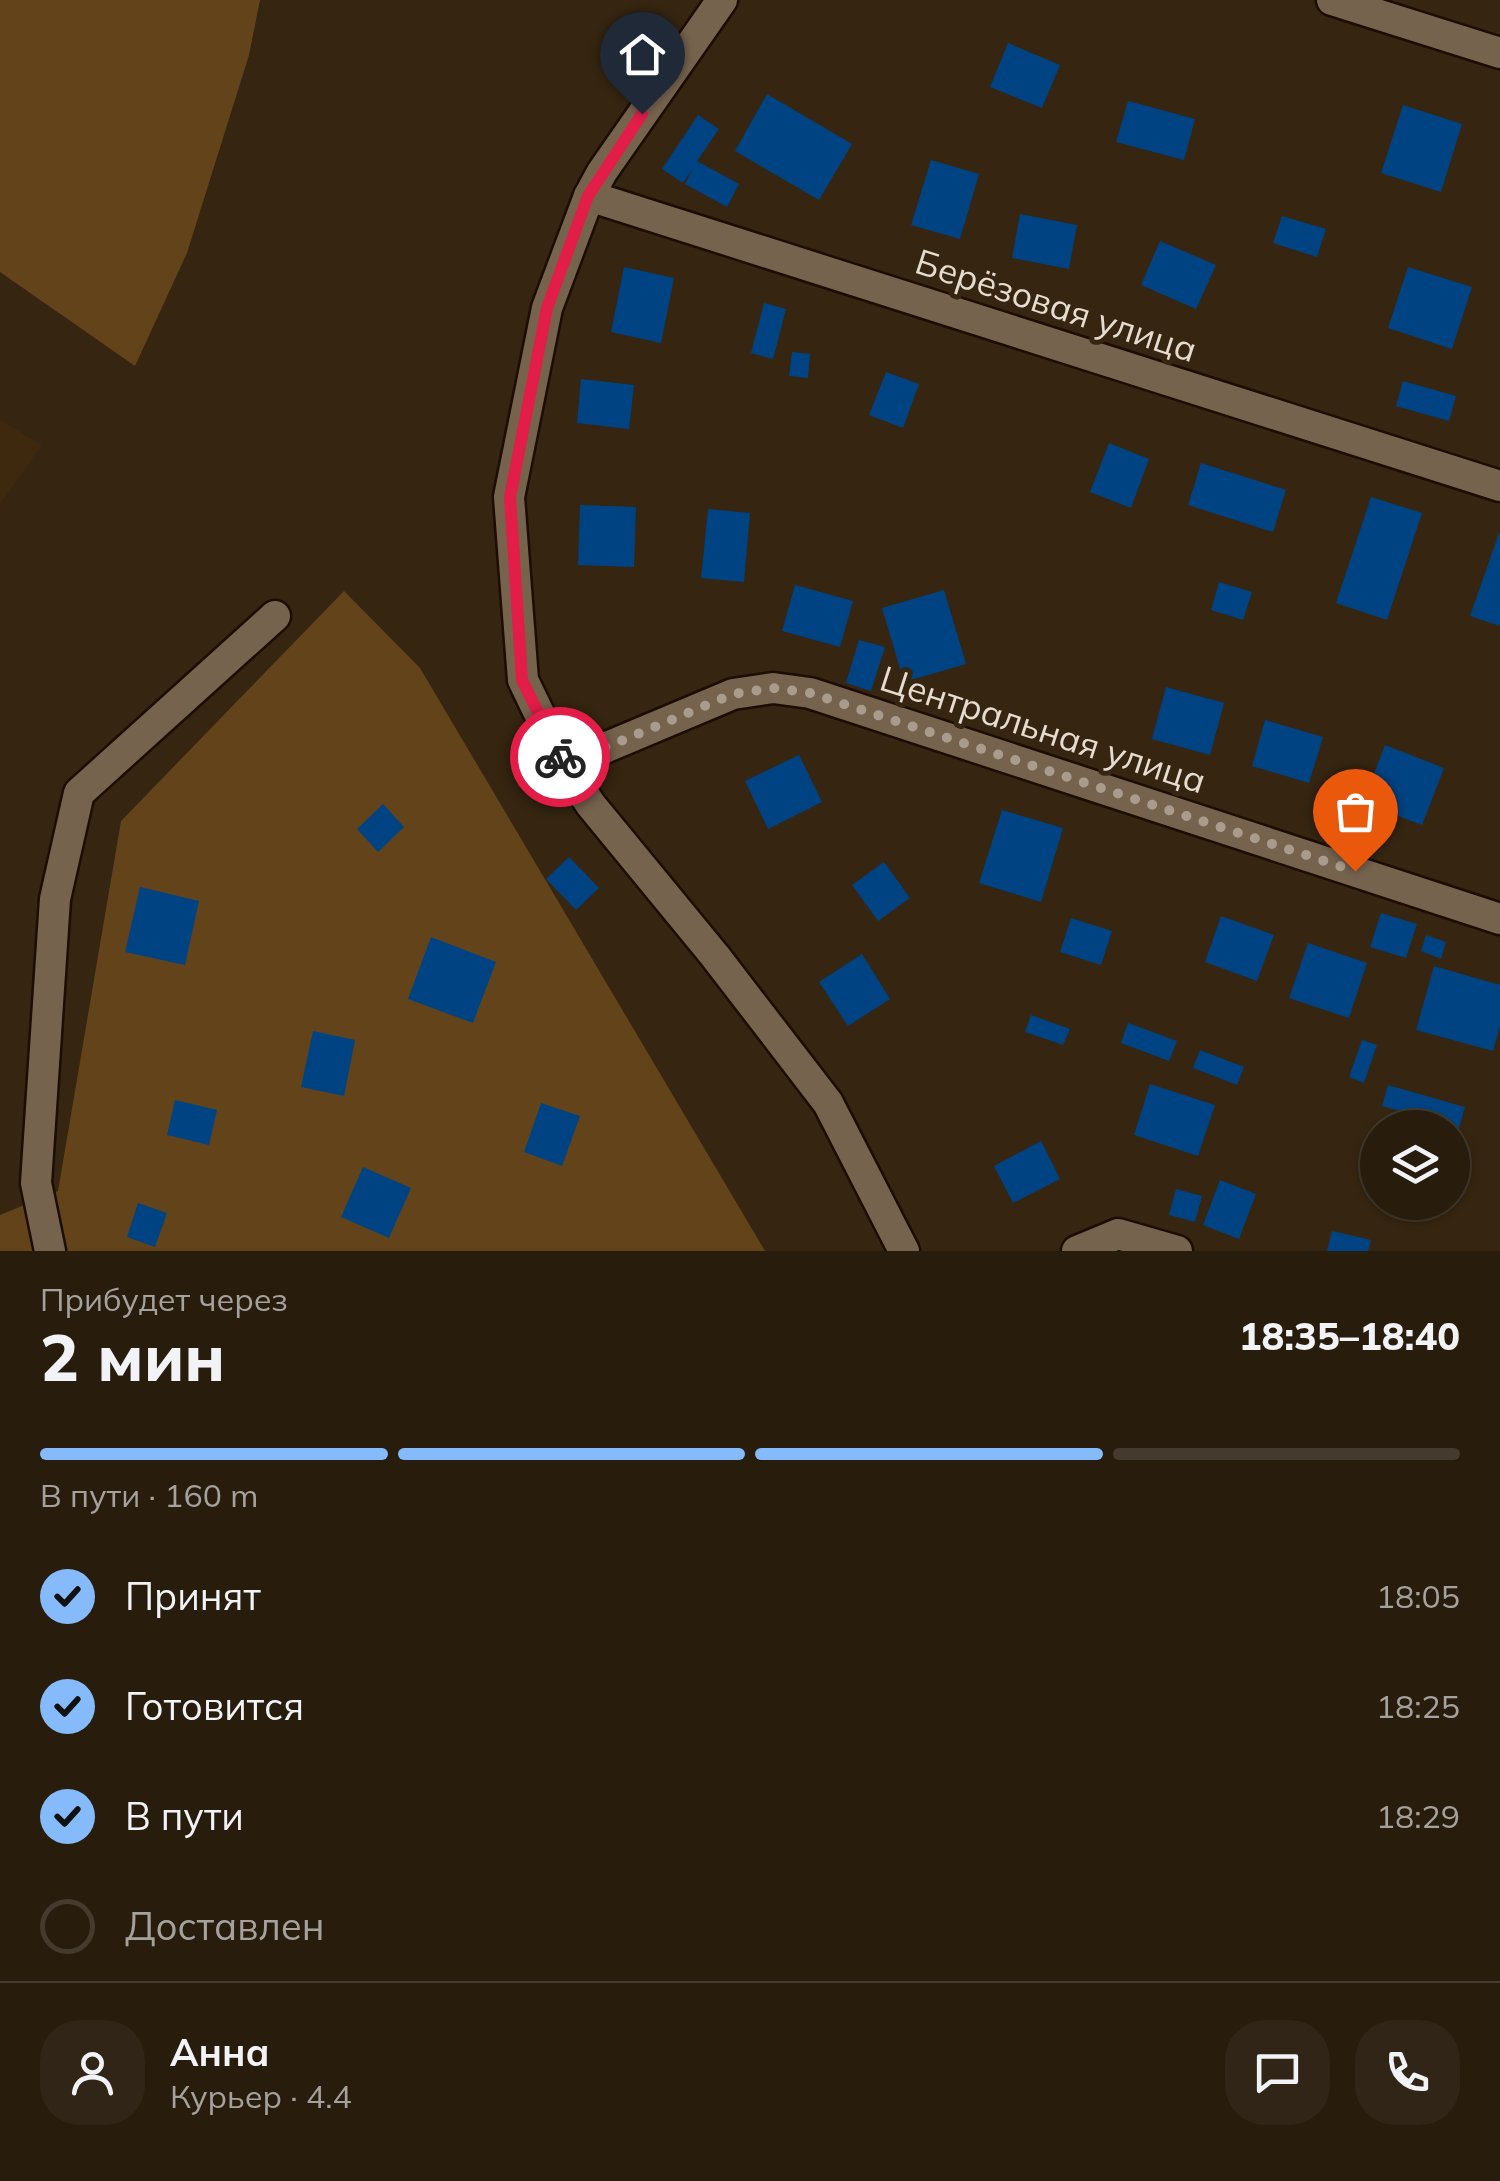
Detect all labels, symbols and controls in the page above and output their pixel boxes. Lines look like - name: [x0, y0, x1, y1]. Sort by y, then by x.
- pin: [600, 12, 685, 115]
- icon: home: [615, 27, 670, 82]
- street label: Берёзовая улица: [910, 239, 1203, 371]
- street label: Центральная улица: [875, 656, 1212, 802]
- courier: [510, 707, 610, 807]
- icon: bike: [533, 730, 588, 785]
- pin: [1313, 769, 1398, 872]
- icon: bag: [1328, 784, 1383, 839]
- map controls: [1360, 1110, 1470, 1220]
- button: layers: [1360, 1110, 1470, 1220]
- text: Прибудет через: [40, 1279, 288, 1319]
- text: 18:35–18:40: [1239, 1312, 1460, 1360]
- text: 2 мин: [40, 1316, 225, 1397]
- text: В пути · 160 m: [40, 1475, 258, 1515]
- icon: check: [40, 1569, 95, 1624]
- text: Принят: [125, 1572, 261, 1620]
- text: 18:05: [1376, 1576, 1460, 1616]
- icon: check: [40, 1679, 95, 1734]
- text: Готовится: [125, 1682, 304, 1730]
- text: 18:25: [1376, 1686, 1460, 1726]
- icon: check: [40, 1789, 95, 1844]
- text: В пути: [125, 1792, 244, 1840]
- text: 18:29: [1376, 1796, 1460, 1836]
- text: Доставлен: [125, 1902, 325, 1950]
- button: person: [40, 2020, 145, 2125]
- button: chat: [1225, 2020, 1330, 2125]
- button: phone: [1355, 2020, 1460, 2125]
- text: Анна: [170, 2028, 270, 2076]
- text: Курьер · 4.4: [170, 2076, 352, 2116]

